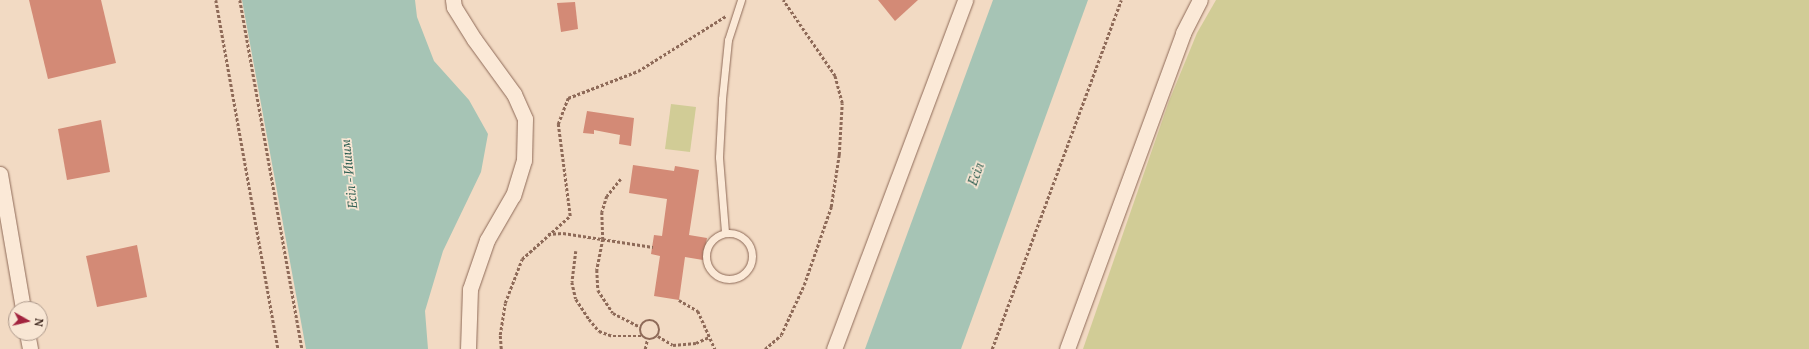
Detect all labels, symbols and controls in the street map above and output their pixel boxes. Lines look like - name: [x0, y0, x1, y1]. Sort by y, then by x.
- water label: Есіл - Ишим: [338, 138, 360, 210]
- water label: Есіл: [965, 160, 987, 188]
- north arrow: [8, 301, 48, 341]
- text: N: [31, 317, 46, 328]

